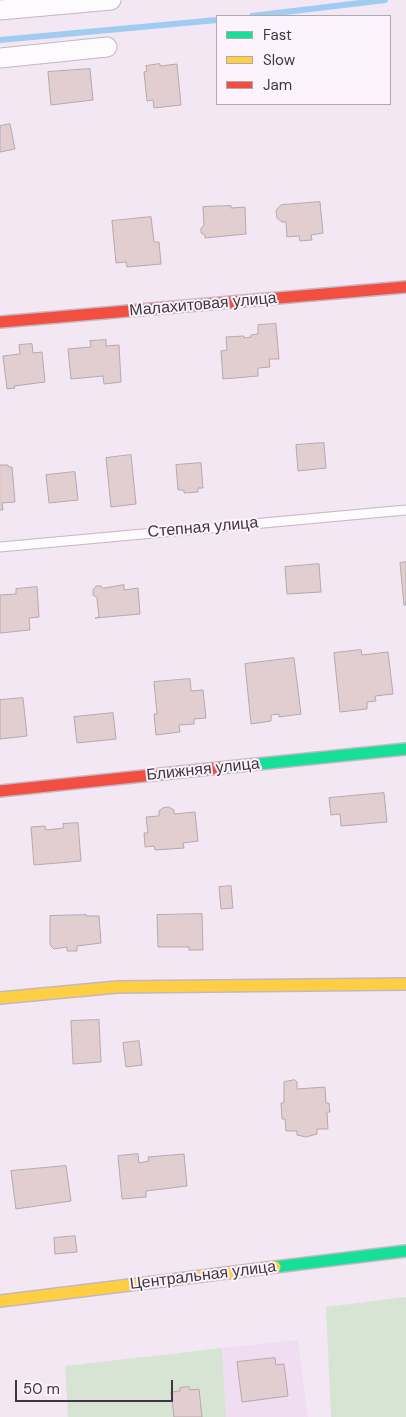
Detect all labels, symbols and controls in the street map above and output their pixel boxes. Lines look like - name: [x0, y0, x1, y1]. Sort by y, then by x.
- legend: [216, 15, 391, 105]
- text: Fast: [263, 25, 292, 45]
- text: Slow: [263, 50, 295, 70]
- text: Jam: [263, 75, 292, 95]
- street label: Малахитовая улица: [129, 289, 277, 321]
- street label: Степная улица: [147, 514, 259, 542]
- street label: Ближняя улица: [145, 755, 261, 785]
- street label: Центральная улица: [129, 1258, 277, 1294]
- scale bar: [18, 1370, 175, 1402]
- text: 50 m: [23, 1379, 60, 1399]

